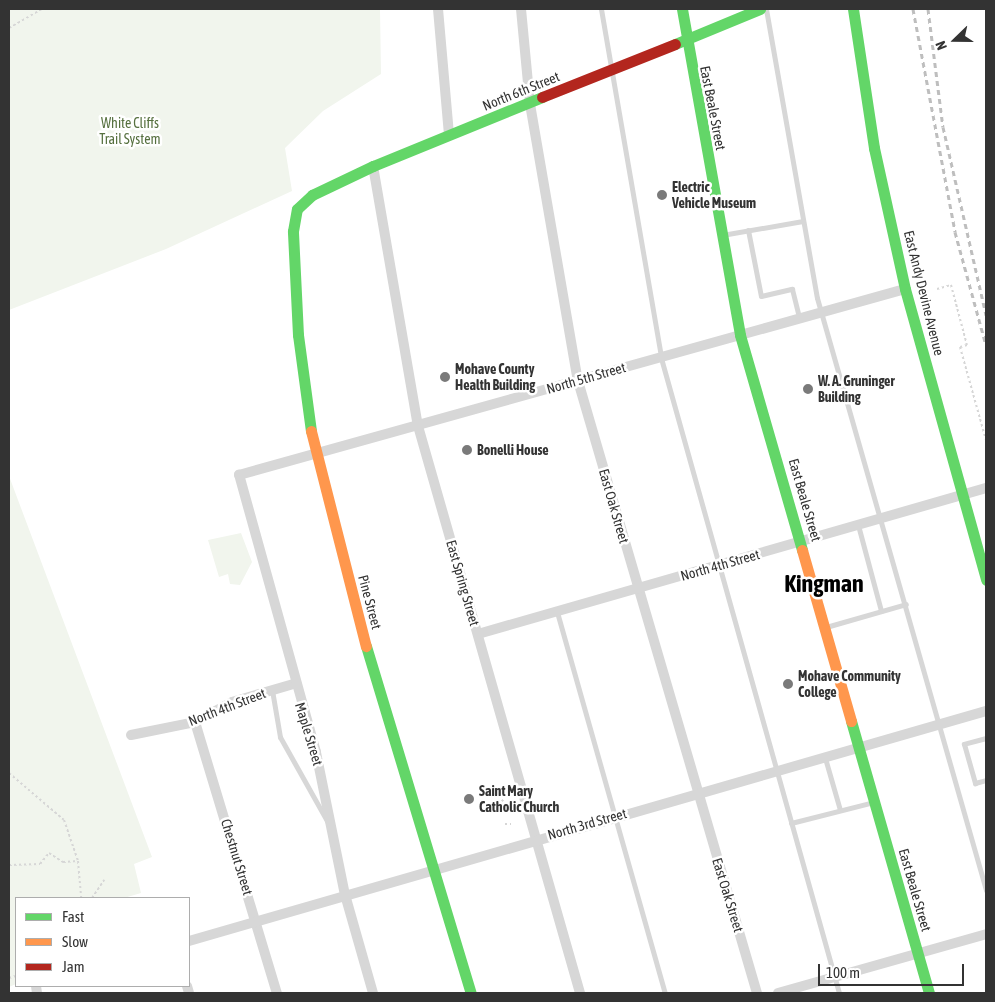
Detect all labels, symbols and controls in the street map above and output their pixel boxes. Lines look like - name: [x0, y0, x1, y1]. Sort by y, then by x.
- north arrow: [930, 15, 980, 65]
- text: N: [932, 39, 950, 52]
- street label: East Beale Street: [697, 64, 729, 152]
- street label: North 6th Street: [480, 68, 562, 114]
- park label: White Cliffs Trail System: [99, 115, 161, 148]
- place label: Electric Vehicle Museum: [672, 179, 756, 212]
- marker: Electric Vehicle Museum: [656, 189, 668, 201]
- street label: East Andy Devine Avenue: [900, 229, 948, 357]
- street label: North 5th Street: [544, 359, 628, 397]
- place label: Mohave County Health Building: [455, 361, 535, 394]
- marker: Mohave County Health Building: [439, 371, 451, 383]
- place label: W. A. Gruninger Building: [818, 373, 895, 406]
- marker: W. A. Gruninger Building: [802, 383, 814, 395]
- place label: Bonelli House: [477, 442, 549, 458]
- marker: Bonelli House: [461, 444, 473, 456]
- street label: East Beale Street: [785, 457, 825, 543]
- street label: East Oak Street: [595, 467, 633, 545]
- street label: East Spring Street: [443, 538, 483, 628]
- street label: North 4th Street: [678, 546, 762, 584]
- district label: Kingman: [784, 570, 864, 598]
- street label: Pine Street: [355, 573, 385, 631]
- place label: Mohave Community College: [798, 668, 901, 700]
- marker: Mohave Community College: [782, 678, 794, 690]
- street label: North 4th Street: [186, 685, 268, 729]
- street label: Maple Street: [291, 700, 327, 768]
- place label: Saint Mary Catholic Church: [479, 783, 559, 816]
- marker: Saint Mary Catholic Church: [463, 793, 475, 805]
- street label: North 3rd Street: [545, 805, 629, 843]
- street label: Chestnut Street: [217, 817, 257, 897]
- street label: East Beale Street: [895, 847, 935, 933]
- street label: East Oak Street: [709, 856, 747, 934]
- legend: [15, 897, 190, 987]
- text: Fast: [62, 908, 84, 925]
- text: Slow: [62, 933, 88, 950]
- scale bar: [820, 954, 966, 986]
- text: Jam: [62, 958, 85, 975]
- text: 100 m: [826, 964, 860, 981]

